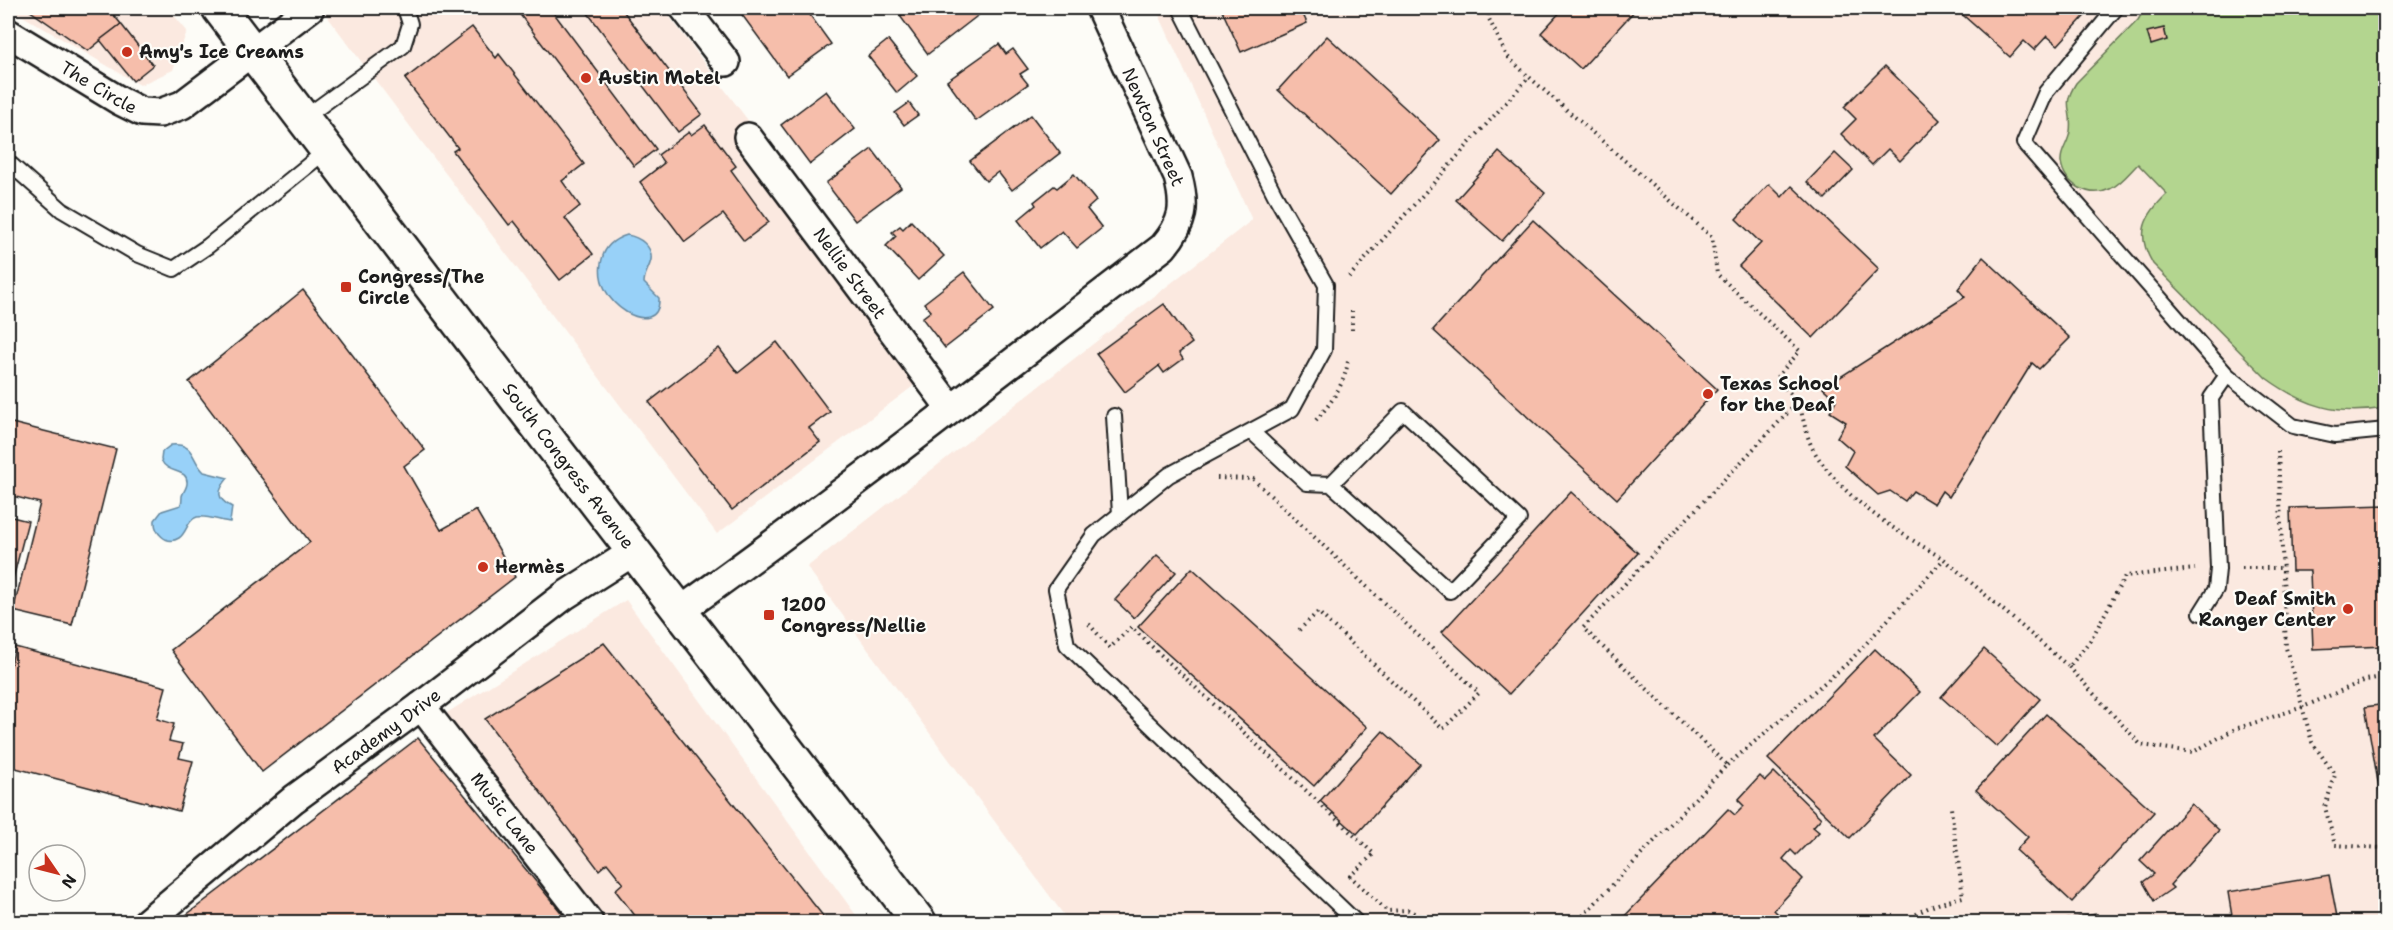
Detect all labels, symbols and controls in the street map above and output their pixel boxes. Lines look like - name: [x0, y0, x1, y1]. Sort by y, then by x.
- place label: Amy's Ice Creams: [139, 40, 304, 64]
- marker: Amy's Ice Creams: [120, 45, 134, 59]
- street label: The Circle: [56, 56, 141, 120]
- street label: Newton Street: [1116, 64, 1190, 190]
- place label: Austin Motel: [598, 66, 720, 90]
- marker: Austin Motel: [579, 71, 593, 85]
- street label: Nellie Street: [808, 223, 892, 324]
- place label: Congress/The Circle: [358, 265, 485, 310]
- marker: Congress/The Circle: [339, 280, 353, 294]
- place label: Texas School for the Deaf: [1720, 372, 1839, 417]
- street label: South Congress Avenue: [497, 378, 640, 554]
- marker: Texas School for the Deaf: [1701, 387, 1715, 401]
- place label: Hermès: [495, 555, 565, 579]
- marker: Hermès: [476, 560, 490, 574]
- place label: Deaf Smith Ranger Center: [2199, 587, 2336, 632]
- place label: 1200 Congress/Nellie: [781, 593, 926, 638]
- marker: Deaf Smith Ranger Center: [2341, 602, 2355, 616]
- marker: 1200 Congress/Nellie: [762, 608, 776, 622]
- street label: Academy Drive: [327, 683, 446, 780]
- street label: Music Lane: [465, 767, 544, 859]
- north arrow: [27, 843, 87, 903]
- text: N: [57, 870, 81, 893]

